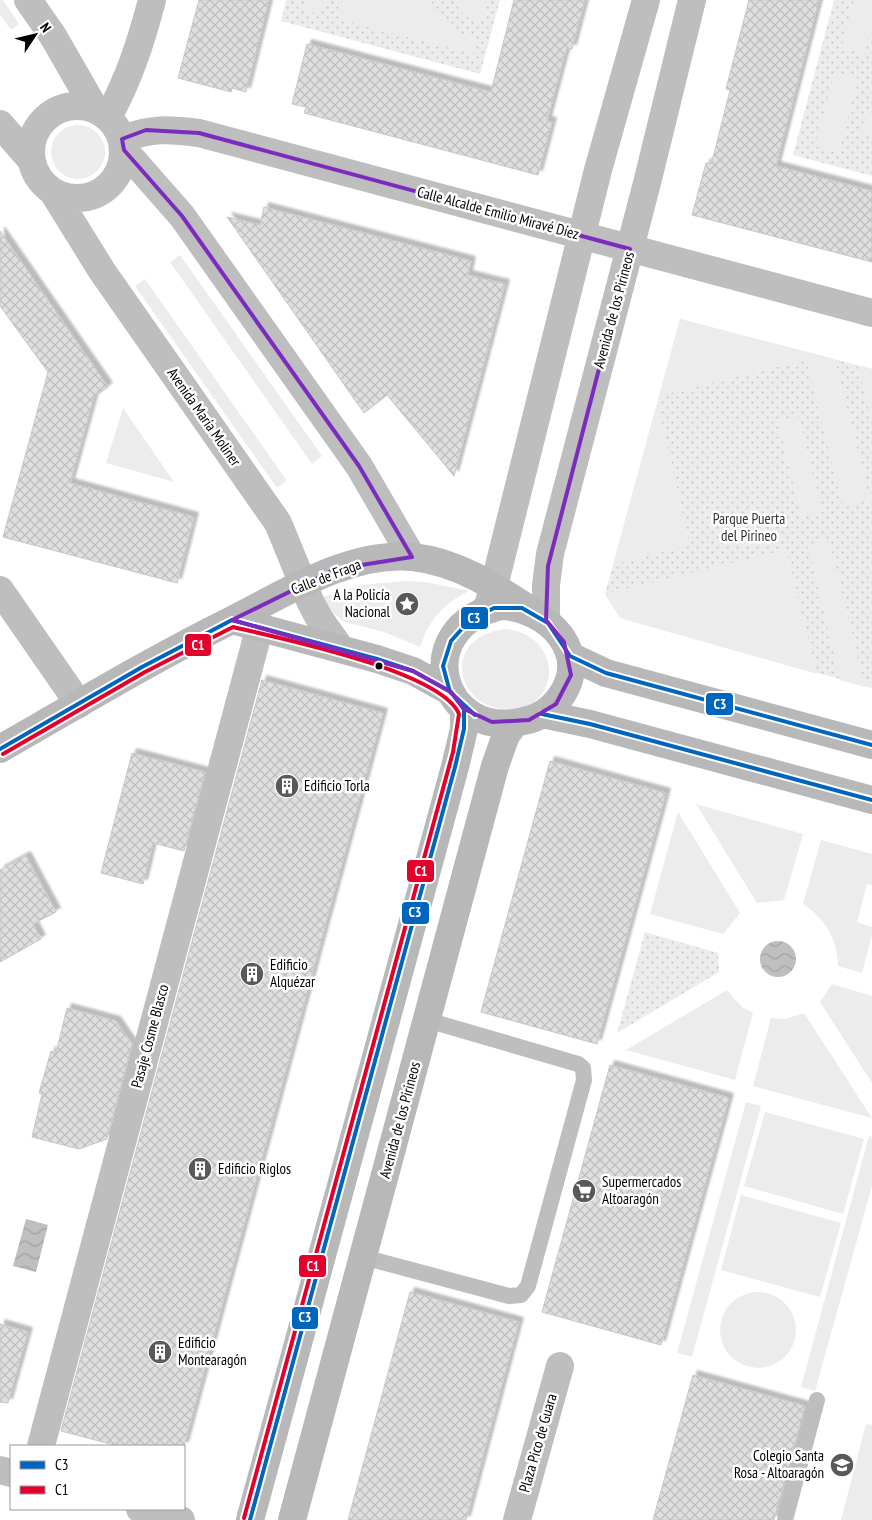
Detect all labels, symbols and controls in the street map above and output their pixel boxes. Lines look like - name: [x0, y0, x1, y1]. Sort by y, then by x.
- north arrow: [10, 10, 60, 60]
- text: N: [36, 19, 55, 36]
- street label: Calle Alcalde Emilio Miravé Díez: [415, 182, 581, 243]
- street label: Avenida de los Pirineos: [589, 250, 638, 370]
- street label: Avenida María Moliner: [163, 364, 246, 470]
- park label: Parque Puerta del Pirineo: [713, 509, 785, 545]
- street label: Calle de Fraga: [288, 554, 364, 599]
- place label: A la Policía Nacional: [333, 585, 390, 621]
- place icon: A la Policía Nacional: [394, 591, 420, 617]
- line badge: C3: [460, 606, 489, 630]
- text: C3: [467, 609, 481, 627]
- line badge: C1: [184, 633, 212, 657]
- text: C1: [191, 636, 205, 654]
- unlabelled marker: [374, 661, 384, 671]
- line badge: C3: [705, 692, 734, 716]
- text: C3: [713, 695, 727, 713]
- building icon: Edificio Torla: [274, 773, 300, 799]
- place label: Edificio Torla: [304, 776, 370, 795]
- line badge: C1: [406, 859, 435, 883]
- text: C1: [414, 862, 428, 880]
- line badge: C3: [401, 901, 430, 925]
- text: C3: [408, 903, 422, 921]
- place label: Edificio Alquézar: [270, 955, 316, 991]
- building icon: Edificio Alquézar: [239, 961, 265, 987]
- street label: Pasaje Cosme Blasco: [127, 982, 172, 1090]
- street label: Avenida de los Pirineos: [375, 1060, 424, 1180]
- building icon: Edificio Riglos: [187, 1156, 213, 1182]
- place label: Edificio Riglos: [218, 1159, 291, 1178]
- place label: Supermercados Altoaragón: [602, 1172, 681, 1208]
- supermarket icon: Supermercados Altoaragón: [571, 1178, 597, 1204]
- line badge: C1: [298, 1254, 327, 1278]
- text: C1: [306, 1257, 320, 1275]
- line badge: C3: [291, 1306, 319, 1330]
- text: C3: [298, 1308, 312, 1326]
- place label: Edificio Montearagón: [178, 1333, 246, 1369]
- building icon: Edificio Montearagón: [147, 1339, 173, 1365]
- street label: Plaza Pico de Guara: [514, 1391, 561, 1494]
- legend: [10, 1445, 185, 1510]
- place label: Colegio Santa Rosa - Altoaragón: [734, 1446, 824, 1482]
- school or university icon: Colegio Santa Rosa - Altoaragón: [829, 1452, 855, 1478]
- text: C3: [55, 1455, 69, 1474]
- text: C1: [55, 1480, 69, 1499]

